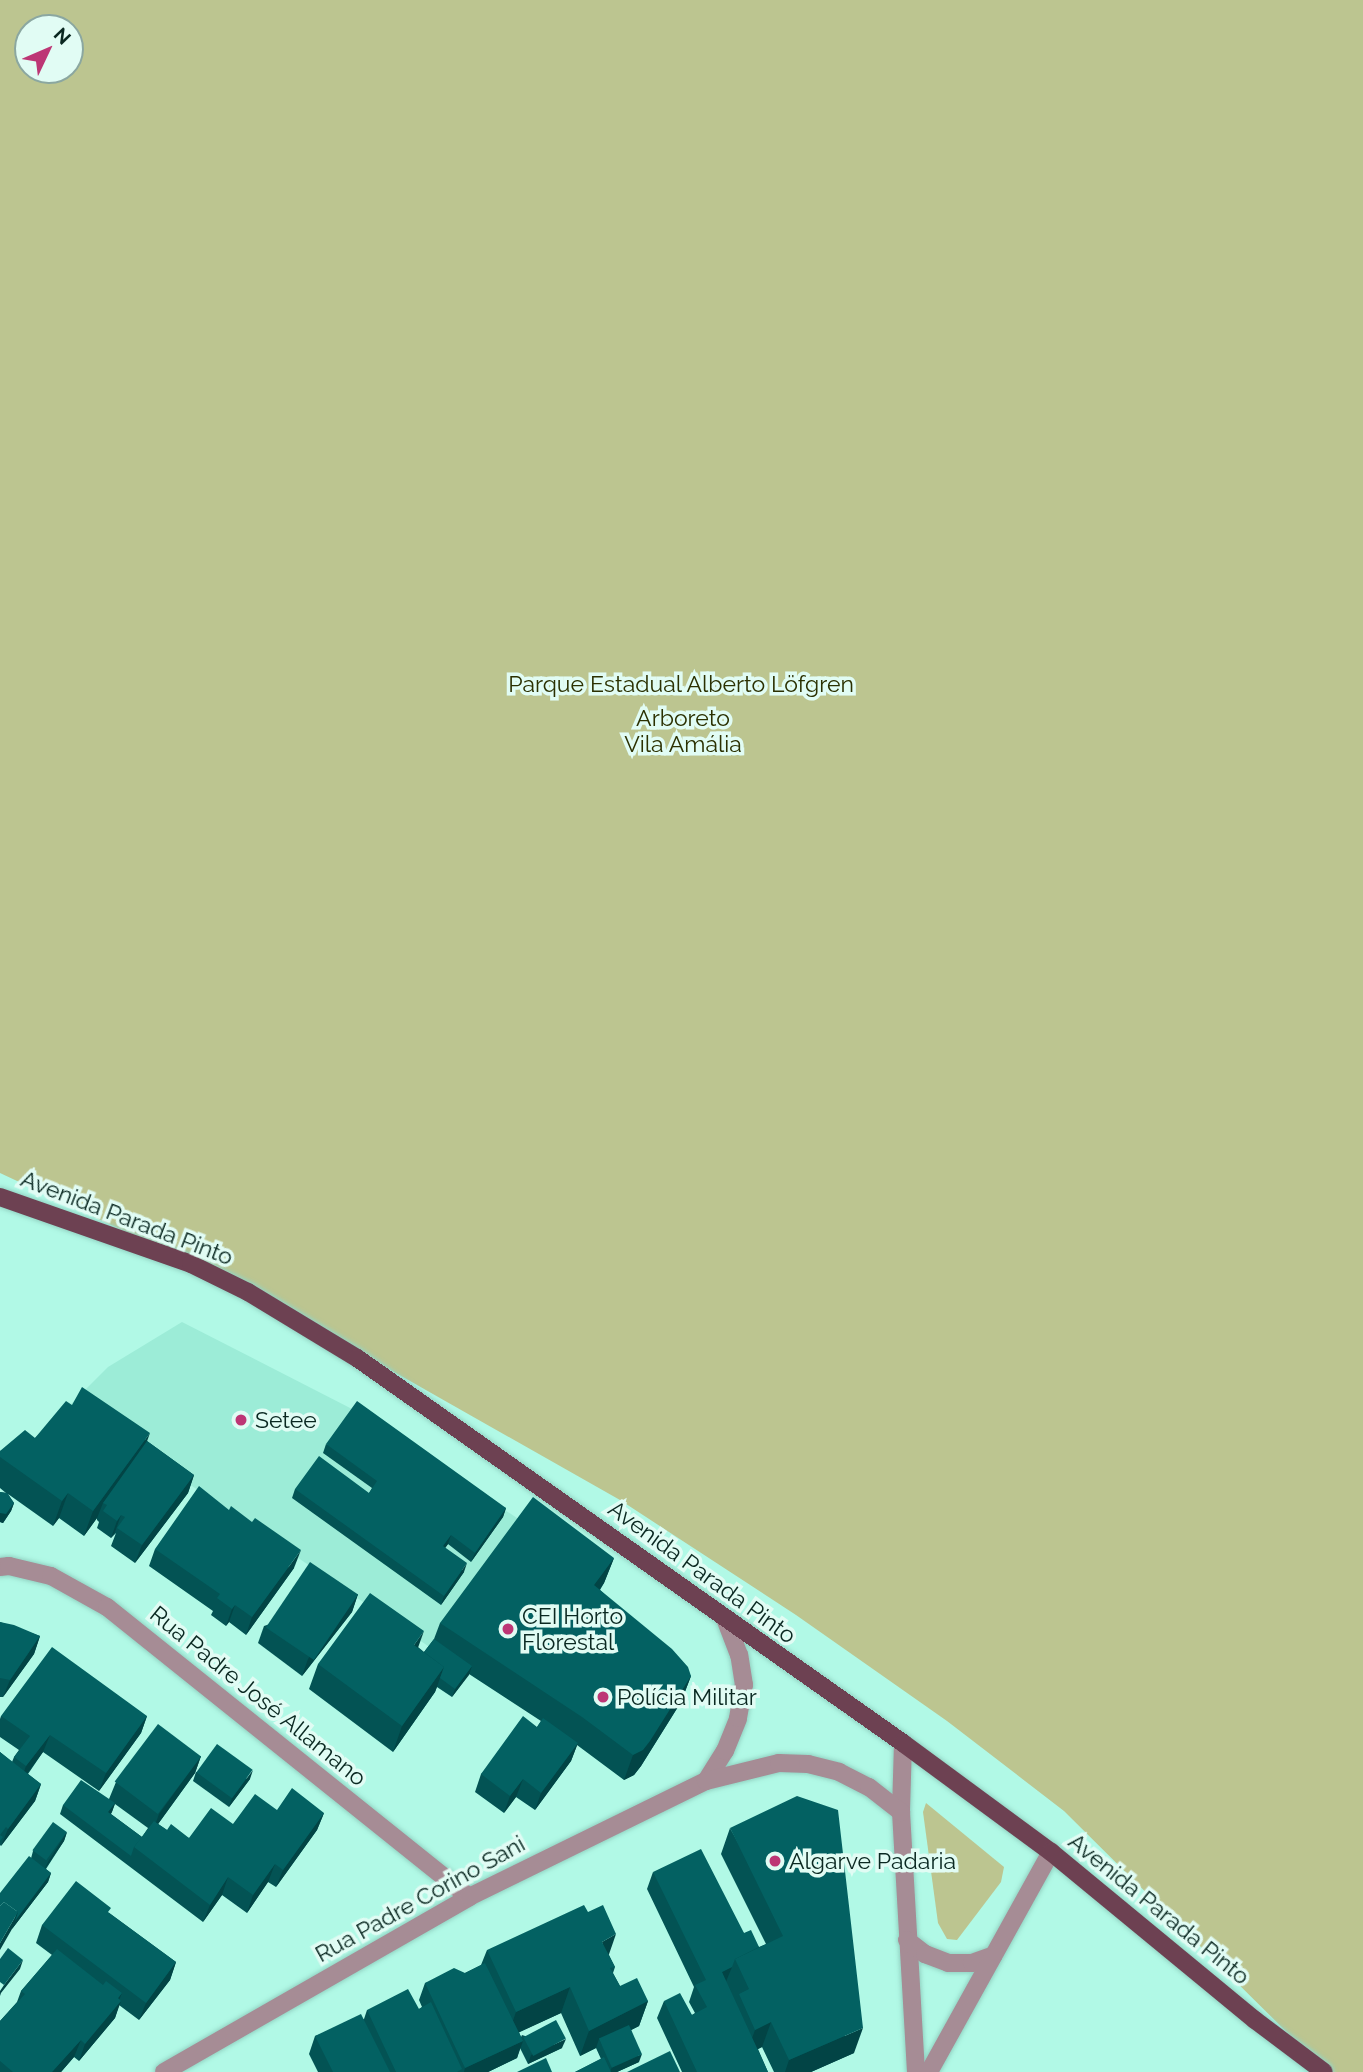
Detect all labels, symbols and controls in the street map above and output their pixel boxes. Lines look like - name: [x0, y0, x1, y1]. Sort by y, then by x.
- north arrow: [14, 14, 84, 84]
- text: N: [50, 23, 76, 49]
- park label: Parque Estadual Alberto Löfgren: [508, 670, 854, 698]
- park label: Arboreto Vila Amália: [624, 704, 742, 758]
- street label: Avenida Parada Pinto: [17, 1165, 237, 1271]
- place label: Setee: [255, 1406, 317, 1434]
- marker: Setee: [233, 1412, 249, 1428]
- street label: Avenida Parada Pinto: [603, 1495, 801, 1649]
- street label: Rua Padre José Allamano: [144, 1600, 372, 1792]
- place label: CEI Horto Florestal: [522, 1602, 623, 1656]
- marker: CEI Horto Florestal: [500, 1621, 516, 1637]
- place label: Polícia Militar: [617, 1683, 757, 1711]
- marker: Polícia Militar: [595, 1689, 611, 1705]
- street label: Avenida Parada Pinto: [1063, 1827, 1255, 1991]
- street label: Rua Padre Corino Sani: [310, 1830, 530, 1968]
- place label: Algarve Padaria: [789, 1847, 956, 1875]
- marker: Algarve Padaria: [767, 1853, 783, 1869]

